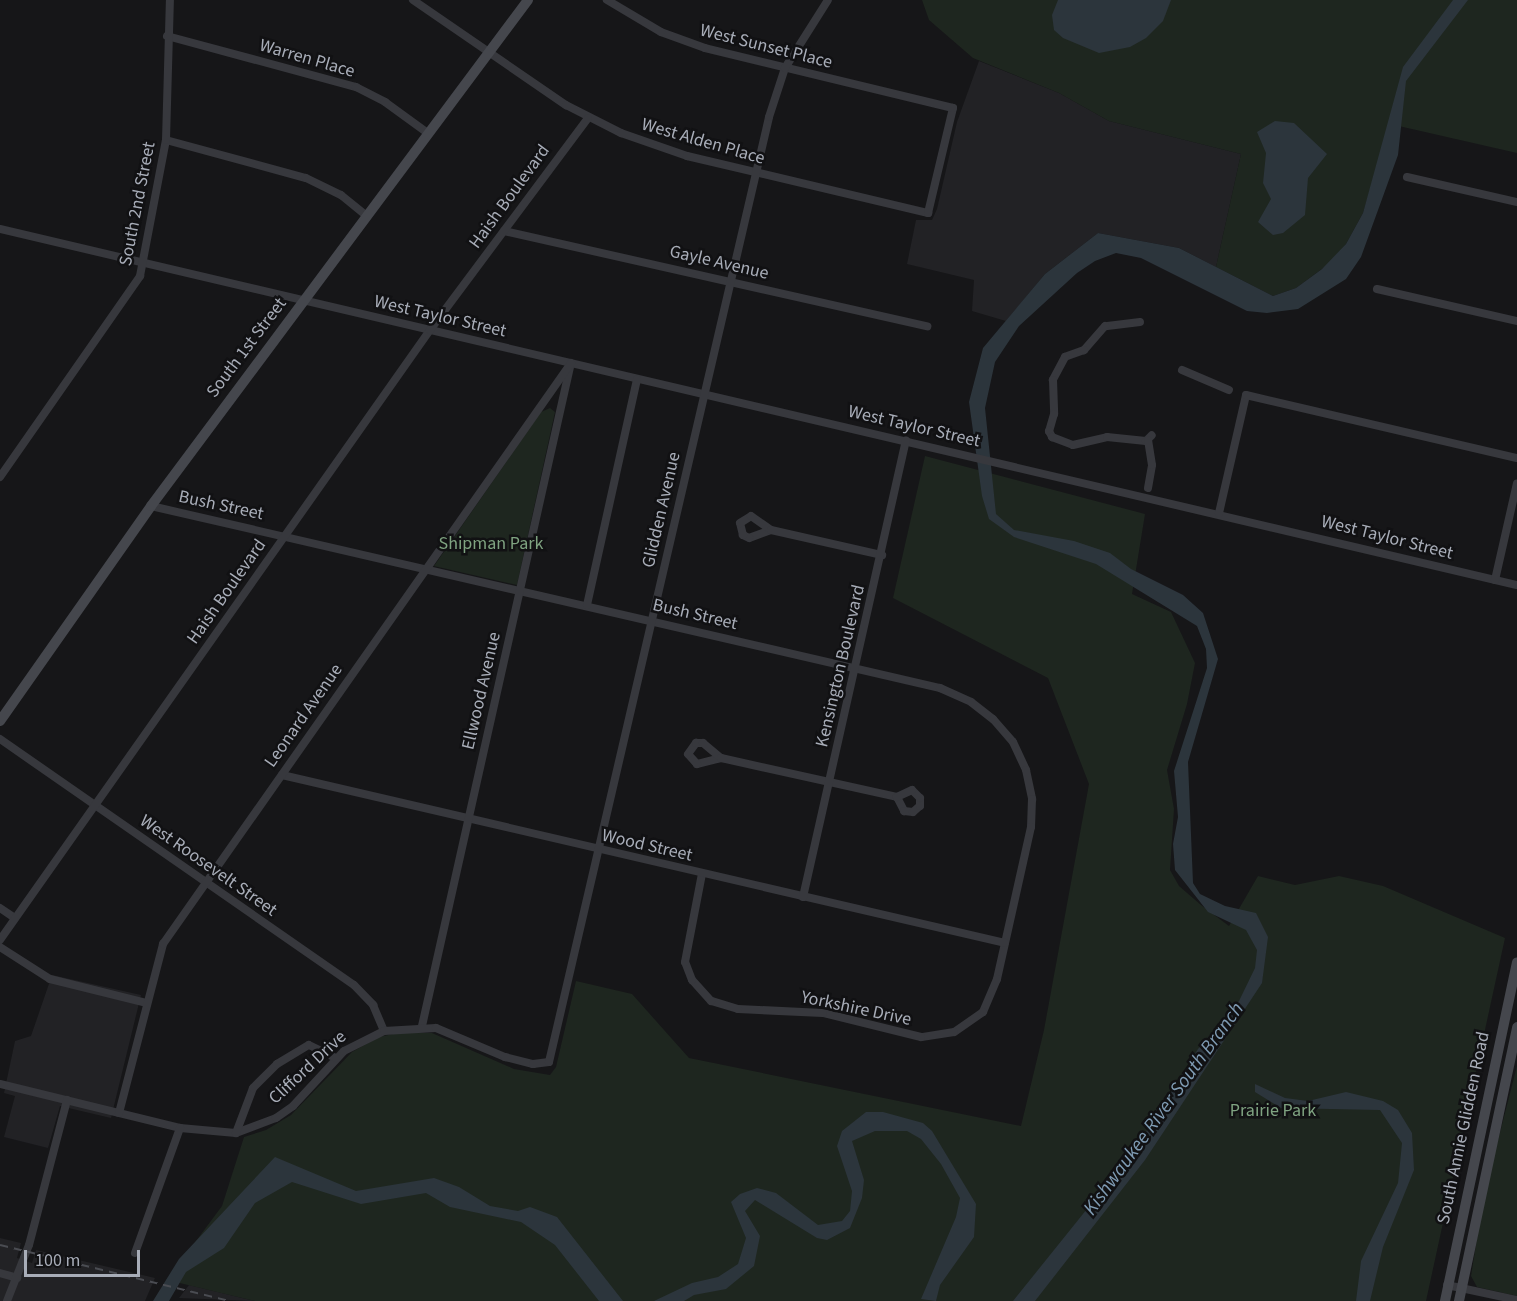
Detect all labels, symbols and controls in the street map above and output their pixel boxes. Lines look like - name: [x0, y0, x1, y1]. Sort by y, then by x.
- street label: West Sunset Place: [698, 20, 834, 74]
- street label: Warren Place: [257, 35, 357, 83]
- street label: West Alden Place: [639, 114, 767, 170]
- street label: South 2nd Street: [115, 140, 161, 268]
- street label: Haish Boulevard: [465, 141, 555, 253]
- street label: Gayle Avenue: [667, 241, 771, 285]
- street label: West Taylor Street: [372, 291, 508, 343]
- street label: South 1st Street: [202, 294, 292, 402]
- street label: West Taylor Street: [846, 401, 982, 453]
- street label: Glidden Avenue: [638, 450, 686, 570]
- street label: Bush Street: [176, 486, 266, 526]
- street label: West Taylor Street: [1319, 511, 1455, 565]
- park label: Shipman Park: [439, 533, 543, 555]
- street label: Haish Boulevard: [183, 535, 271, 649]
- street label: Kensington Boulevard: [812, 583, 870, 749]
- street label: Bush Street: [650, 595, 740, 635]
- street label: Ellwood Avenue: [458, 630, 506, 752]
- street label: Leonard Avenue: [260, 660, 348, 772]
- street label: West Roosevelt Street: [135, 810, 281, 922]
- street label: Wood Street: [600, 825, 694, 867]
- street label: Yorkshire Drive: [799, 987, 913, 1031]
- water label: Kishwaukee River South Branch: [1079, 998, 1249, 1220]
- street label: Clifford Drive: [265, 1027, 351, 1109]
- street label: South Annie Glidden Road: [1433, 1030, 1495, 1226]
- park label: Prairie Park: [1230, 1100, 1316, 1122]
- scale bar: [27, 1238, 142, 1276]
- text: 100 m: [35, 1248, 80, 1273]

